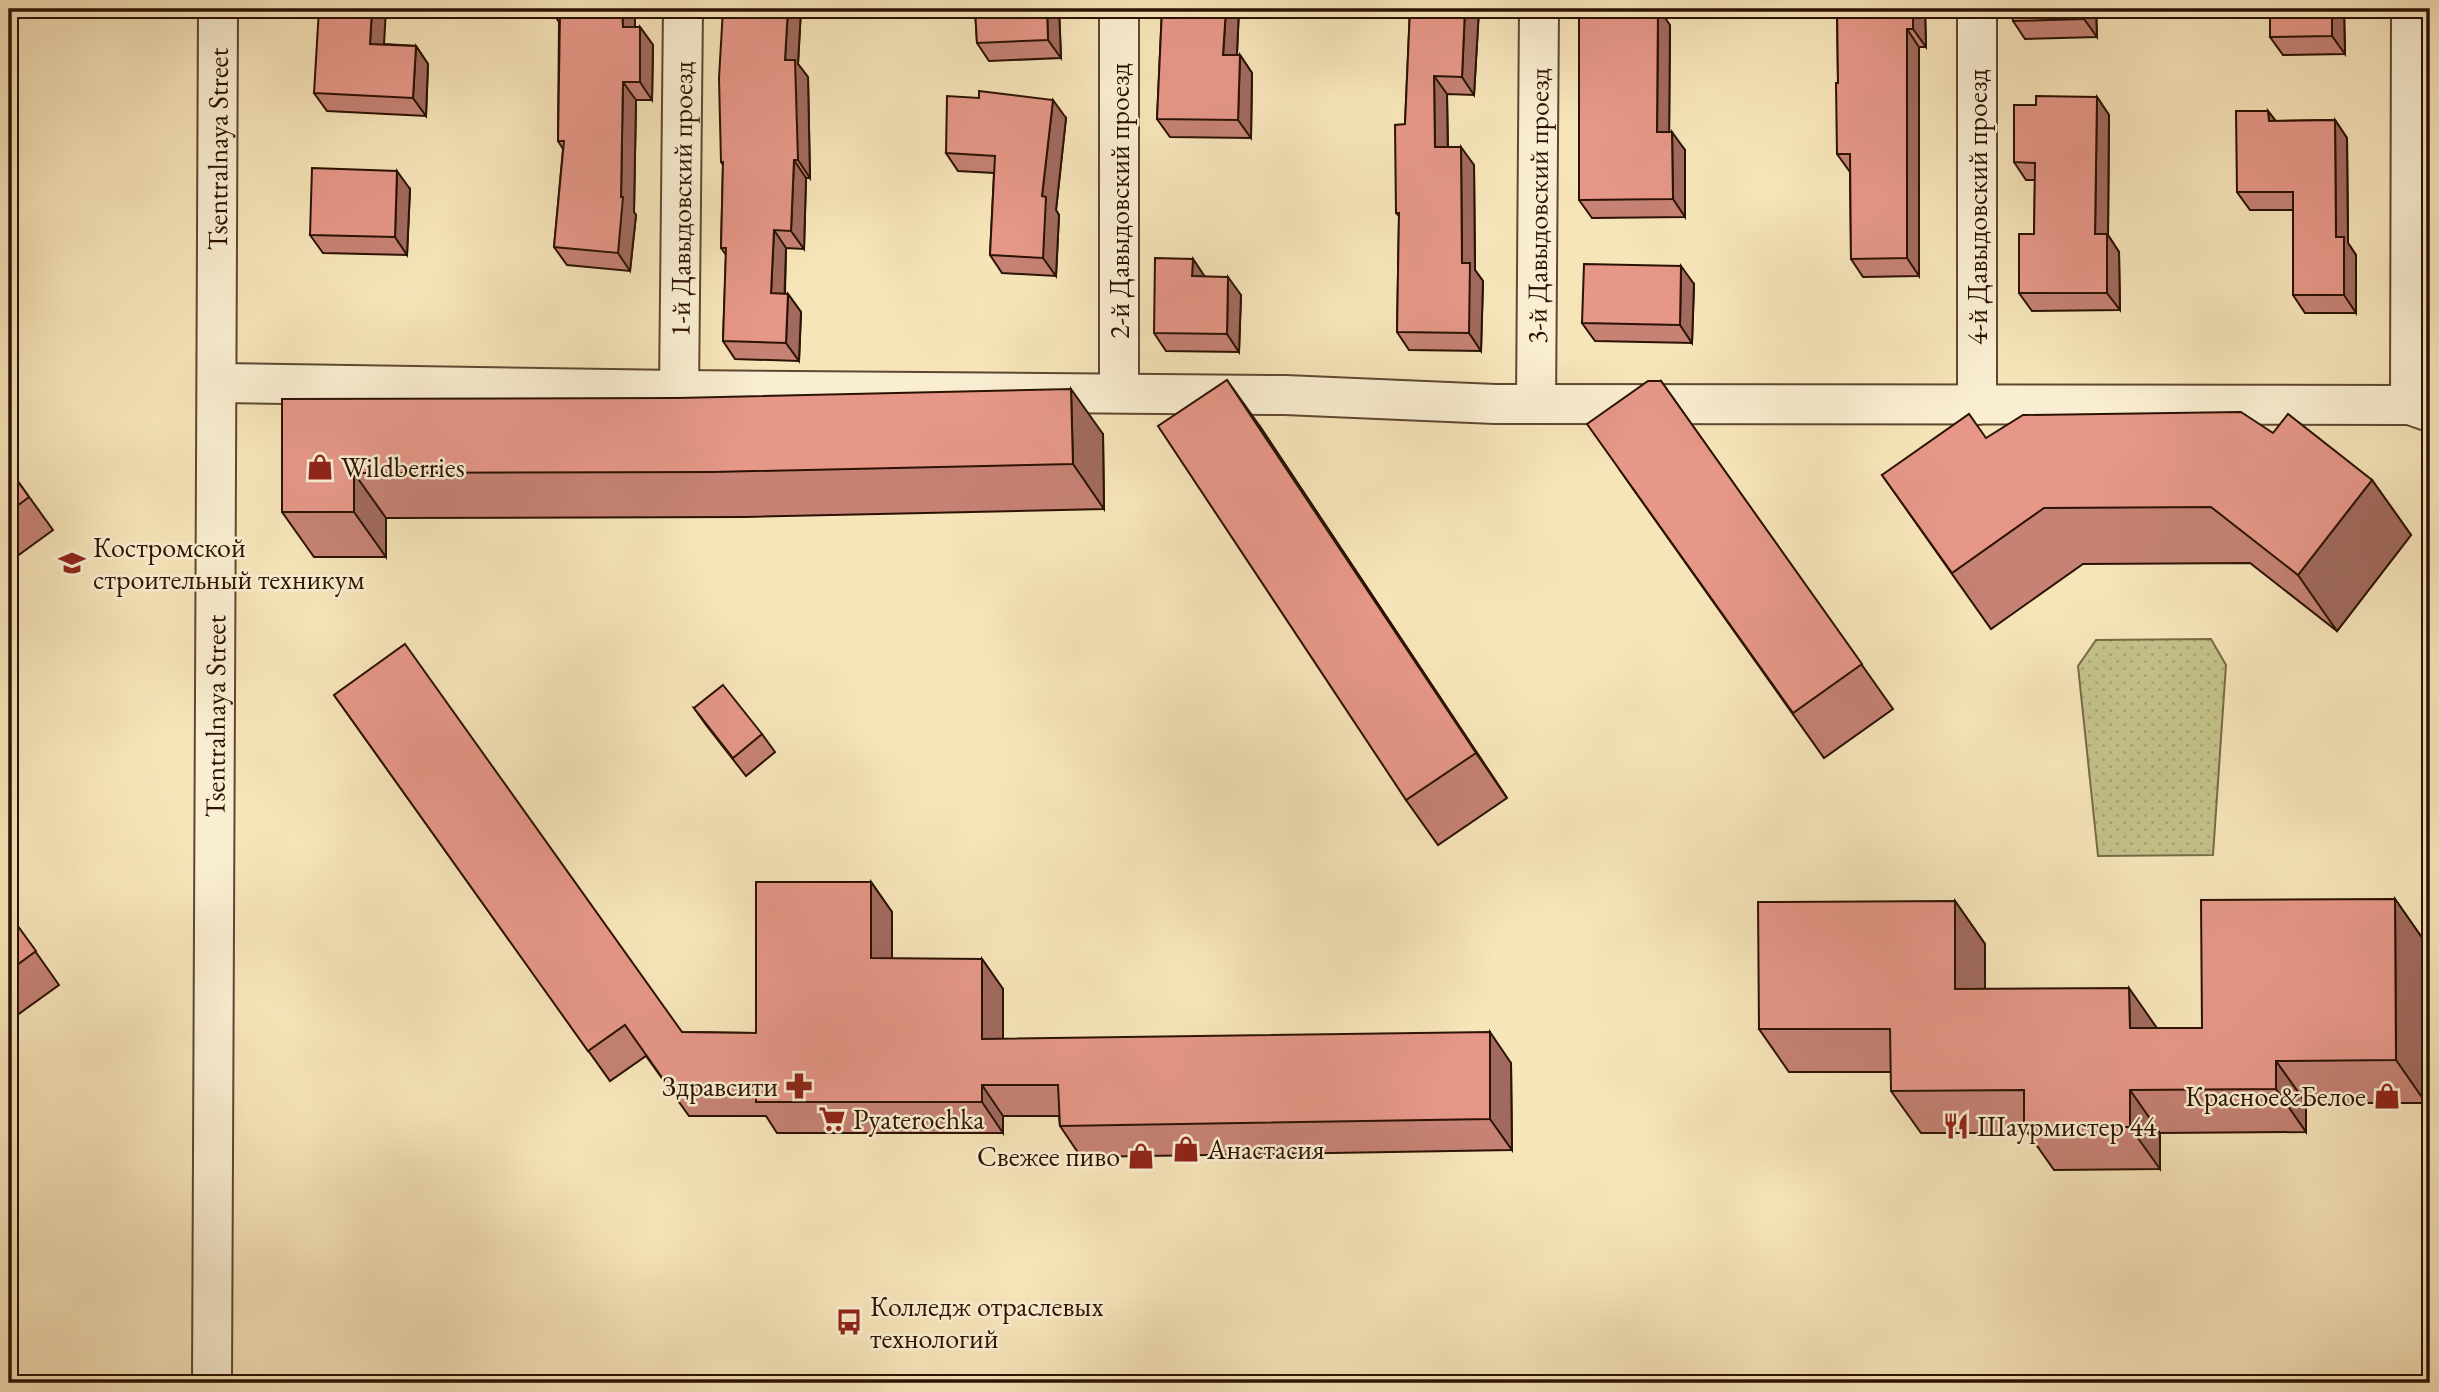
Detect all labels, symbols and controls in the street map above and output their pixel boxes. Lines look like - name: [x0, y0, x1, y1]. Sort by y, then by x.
- street label: Tsentralnaya Street: [199, 47, 236, 250]
- street label: 1-й Давыдовский проезд: [662, 61, 700, 337]
- street label: 2-й Давыдовский проезд: [1101, 63, 1137, 339]
- street label: 3-й Давыдовский проезд: [1518, 68, 1557, 344]
- street label: 4-й Давыдовский проезд: [1959, 69, 1995, 345]
- place label: Wildberries: [341, 449, 465, 485]
- shop icon: Wildberries: [305, 452, 335, 482]
- place label: Костромской строительный техникум: [93, 529, 365, 597]
- school or university icon: Костромской строительный техникум: [57, 548, 87, 578]
- street label: Tsentralnaya Street: [196, 614, 233, 817]
- place label: Здравсити: [662, 1068, 778, 1104]
- pharmacy icon: Здравсити: [784, 1071, 814, 1101]
- place label: Красное&Белое: [2185, 1078, 2366, 1114]
- shop icon: Красное&Белое: [2372, 1081, 2402, 1111]
- place label: Pyaterochka: [853, 1101, 985, 1137]
- supermarket icon: Pyaterochka: [817, 1104, 847, 1134]
- place label: Шаурмистер 44: [1977, 1108, 2157, 1144]
- restaurant icon: Шаурмистер 44: [1941, 1111, 1971, 1141]
- place label: Анастасия: [1206, 1131, 1324, 1167]
- shop icon: Анастасия: [1171, 1134, 1201, 1164]
- place label: Свежее пиво: [977, 1138, 1120, 1174]
- shop icon: Свежее пиво: [1126, 1141, 1156, 1171]
- place label: Колледж отраслевых технологий: [870, 1288, 1104, 1356]
- bus stop icon: Колледж отраслевых технологий: [834, 1307, 864, 1337]

